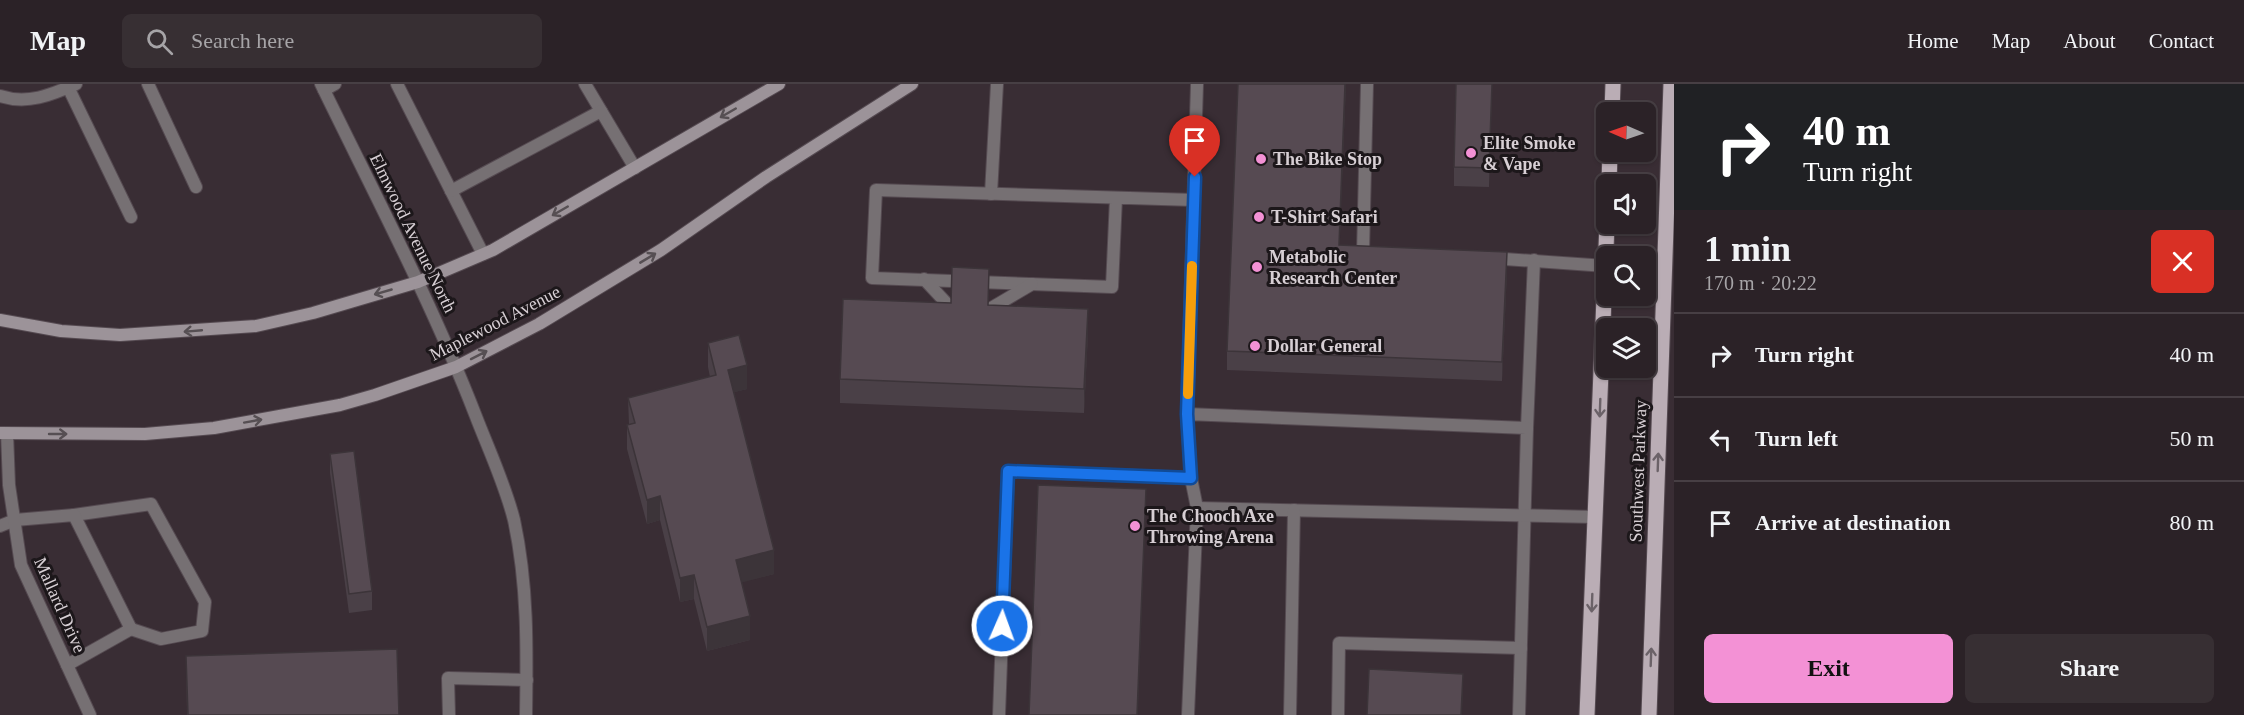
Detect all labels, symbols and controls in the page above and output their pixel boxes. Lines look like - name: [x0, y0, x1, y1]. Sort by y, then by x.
- search box: [122, 14, 542, 68]
- text: Map: [30, 25, 86, 56]
- icon: search: [143, 25, 176, 58]
- text: Search here: [191, 28, 294, 53]
- text: Home: [1907, 29, 1959, 53]
- text: Map: [1992, 29, 2030, 53]
- text: About: [2063, 29, 2116, 53]
- text: Contact: [2149, 29, 2214, 53]
- north arrow: [1596, 102, 1656, 162]
- map controls: [1596, 102, 1656, 378]
- one-way arrow: [720, 108, 737, 120]
- icon: right: [1704, 108, 1782, 186]
- text: 40 m: [1803, 108, 1891, 154]
- pin: [1169, 115, 1220, 177]
- icon: arrive: [1178, 124, 1211, 157]
- place label: Elite Smoke & Vape: [1483, 133, 1576, 174]
- marker: Elite Smoke & Vape: [1464, 146, 1478, 160]
- place label: The Bike Stop: [1273, 149, 1382, 169]
- street label: Elmwood Avenue North: [366, 150, 460, 316]
- marker: The Bike Stop: [1254, 152, 1268, 166]
- text: Turn right: [1803, 157, 1912, 187]
- button: sound: [1596, 174, 1656, 234]
- one-way arrow: [552, 206, 569, 218]
- place label: T-Shirt Safari: [1271, 207, 1378, 227]
- marker: T-Shirt Safari: [1252, 210, 1266, 224]
- text: 1 min: [1704, 229, 1791, 269]
- button: close: [2151, 230, 2214, 293]
- button: search: [1596, 246, 1656, 306]
- place label: Metabolic Research Center: [1269, 247, 1397, 288]
- one-way arrow: [639, 251, 656, 263]
- marker: Metabolic Research Center: [1250, 260, 1264, 274]
- text: 170 m · 20:22: [1704, 272, 1817, 294]
- street label: Maplewood Avenue: [426, 281, 564, 365]
- one-way arrow: [374, 287, 393, 298]
- button: layers: [1596, 318, 1656, 378]
- one-way arrow: [183, 326, 203, 337]
- place label: Dollar General: [1267, 336, 1382, 356]
- marker: Dollar General: [1248, 339, 1262, 353]
- icon: right: [1704, 339, 1737, 372]
- text: Turn right: [1755, 342, 1854, 367]
- text: 40 m: [2169, 342, 2214, 367]
- one-way arrow: [470, 349, 487, 361]
- one-way arrow: [1594, 397, 1605, 417]
- street label: Southwest Parkway: [1626, 399, 1650, 543]
- one-way arrow: [242, 415, 262, 426]
- icon: left: [1704, 423, 1737, 456]
- text: Turn left: [1755, 426, 1838, 451]
- text: 50 m: [2169, 426, 2214, 451]
- one-way arrow: [48, 428, 68, 440]
- one-way arrow: [1652, 452, 1664, 472]
- place label: The Chooch Axe Throwing Arena: [1147, 506, 1274, 547]
- icon: arrive: [1704, 507, 1737, 540]
- text: Arrive at destination: [1755, 510, 1951, 535]
- text: 80 m: [2169, 510, 2214, 535]
- marker: The Chooch Axe Throwing Arena: [1128, 519, 1142, 533]
- street label: Mallard Drive: [30, 554, 90, 656]
- one-way arrow: [1586, 592, 1598, 612]
- position arrow: [970, 594, 1034, 658]
- button: Exit: [1704, 634, 1953, 703]
- button: Share: [1965, 634, 2214, 703]
- one-way arrow: [1646, 647, 1657, 667]

